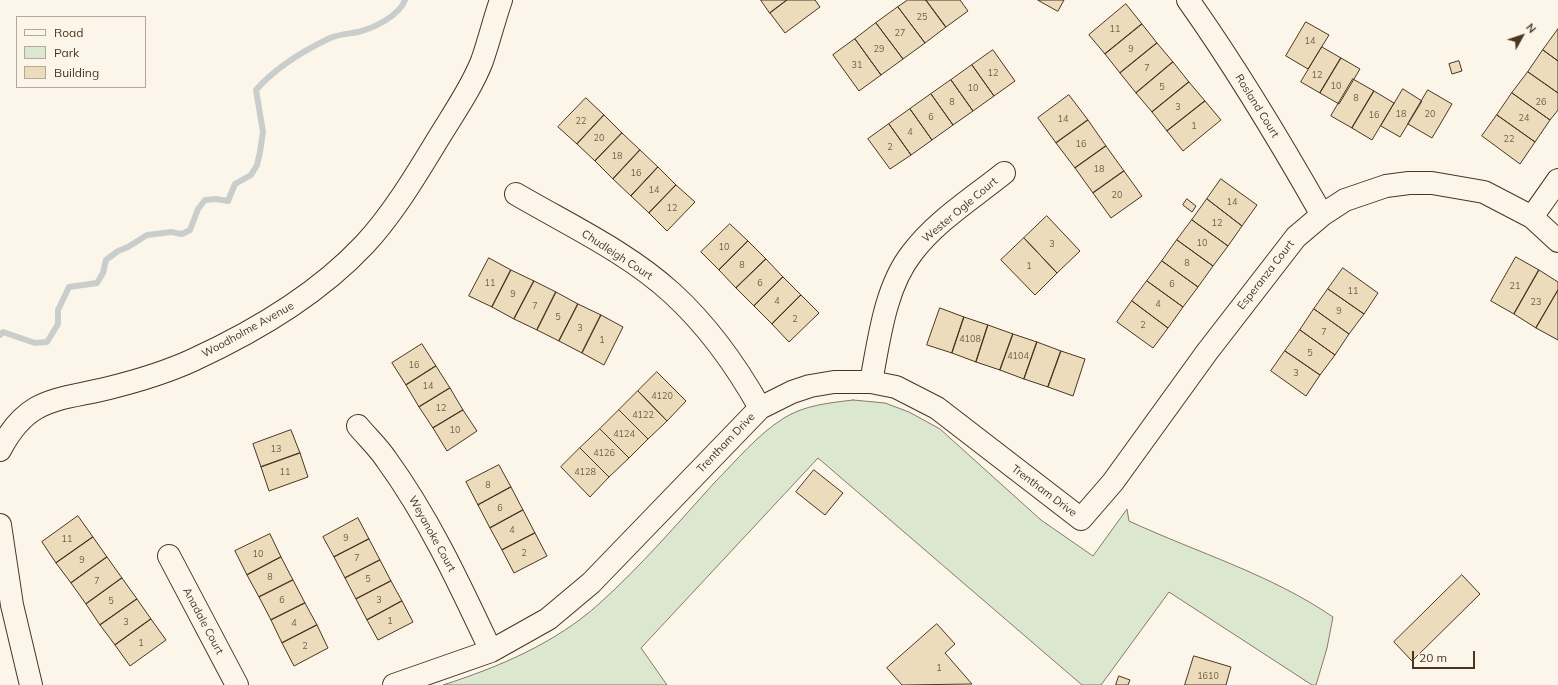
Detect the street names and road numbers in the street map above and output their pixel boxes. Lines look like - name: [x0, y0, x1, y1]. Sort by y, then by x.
- street label: Rosland Court: [1232, 72, 1282, 140]
- street label: Wester Ogle Court: [920, 175, 1000, 245]
- street label: Chudleigh Court: [579, 227, 655, 283]
- street label: Esperanza Court: [1235, 238, 1297, 312]
- street label: Woodholme Avenue: [200, 299, 296, 361]
- street label: Trentham Drive: [694, 410, 758, 476]
- street label: Trentham Drive: [1009, 462, 1079, 520]
- street label: Weyanoke Court: [406, 494, 458, 574]
- street label: Anadale Court: [180, 585, 226, 657]

